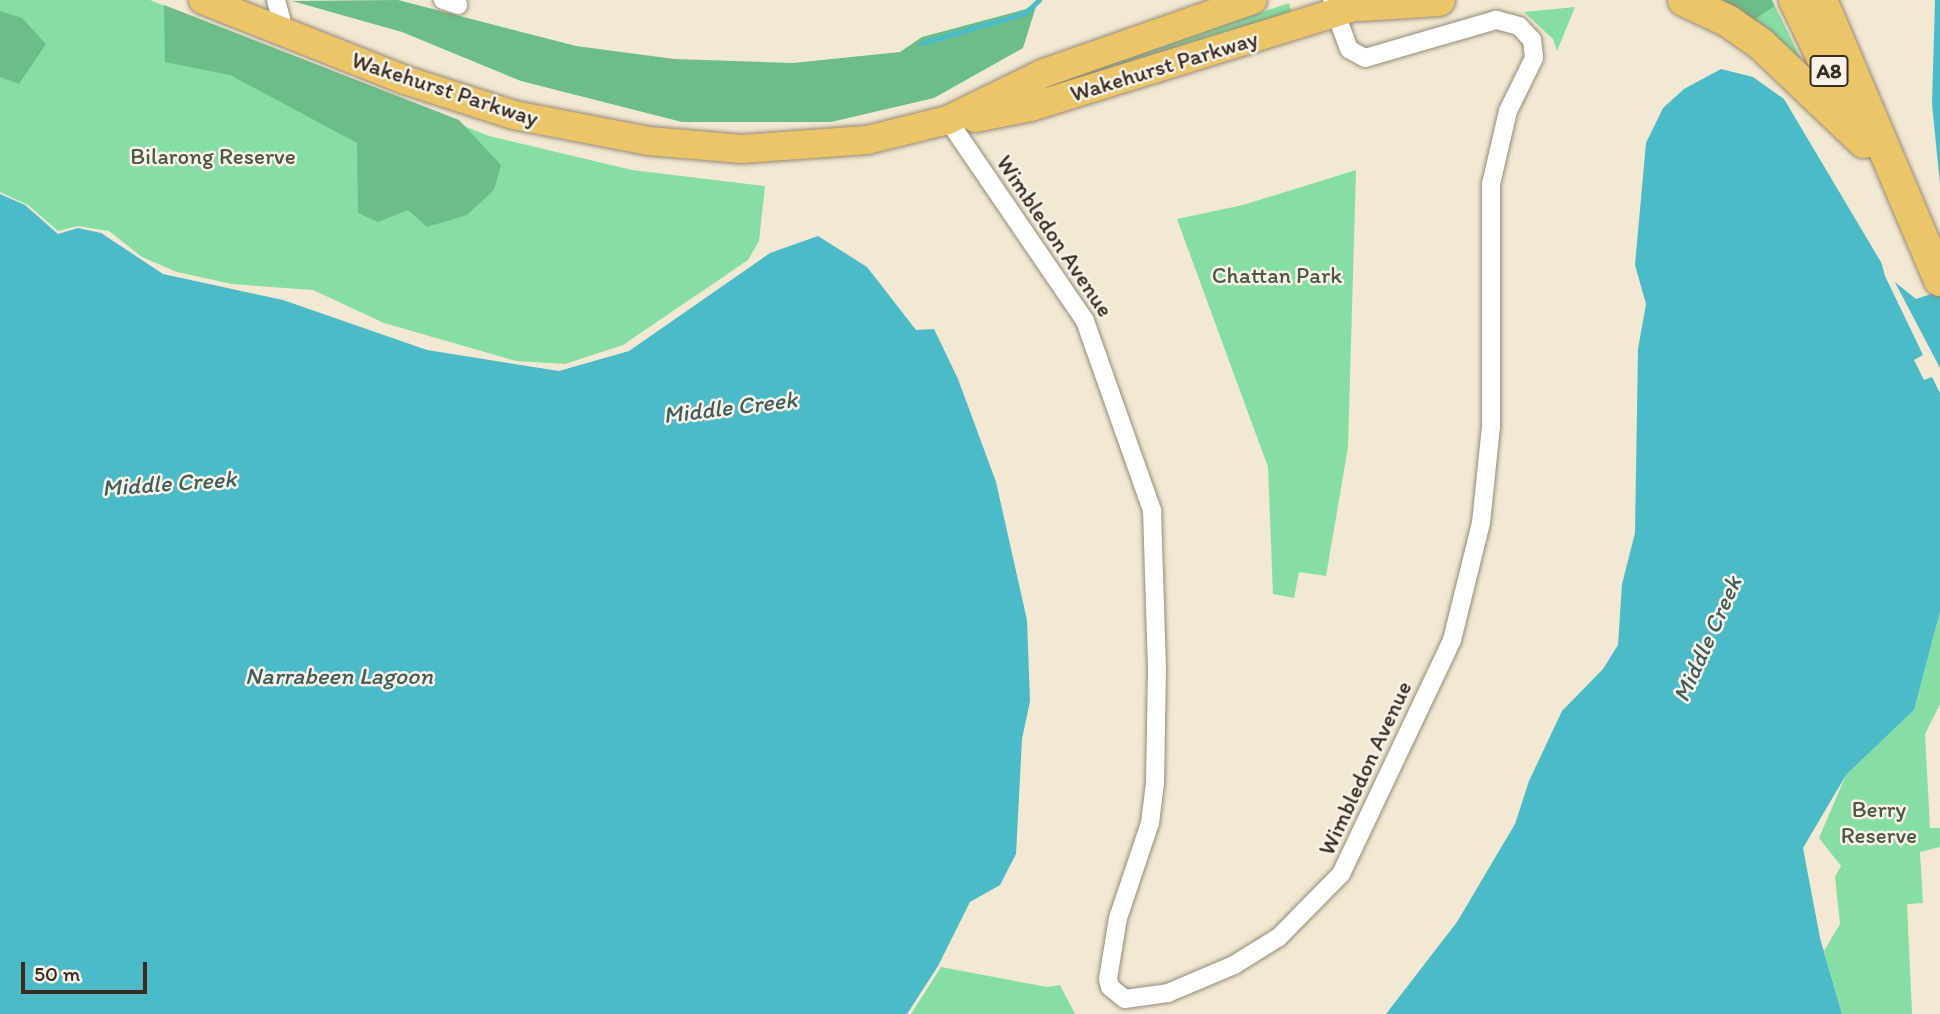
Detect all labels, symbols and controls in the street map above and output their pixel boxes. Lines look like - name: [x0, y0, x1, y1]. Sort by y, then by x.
- street label: Wakehurst Parkway: [1067, 24, 1261, 108]
- street label: Wakehurst Parkway: [348, 46, 542, 132]
- road number: A8: [1808, 54, 1850, 88]
- park label: Bilarong Reserve: [130, 142, 296, 170]
- street label: Wimbledon Avenue: [991, 150, 1119, 322]
- park label: Chattan Park: [1212, 261, 1342, 289]
- water label: Middle Creek: [661, 385, 799, 429]
- water label: Middle Creek: [101, 464, 237, 502]
- water label: Middle Creek: [1666, 572, 1748, 706]
- water label: Narrabeen Lagoon: [245, 662, 433, 690]
- street label: Wimbledon Avenue: [1313, 677, 1417, 859]
- park label: Berry Reserve: [1841, 795, 1917, 849]
- scale bar: [24, 948, 150, 992]
- text: 50 m: [34, 961, 80, 986]

